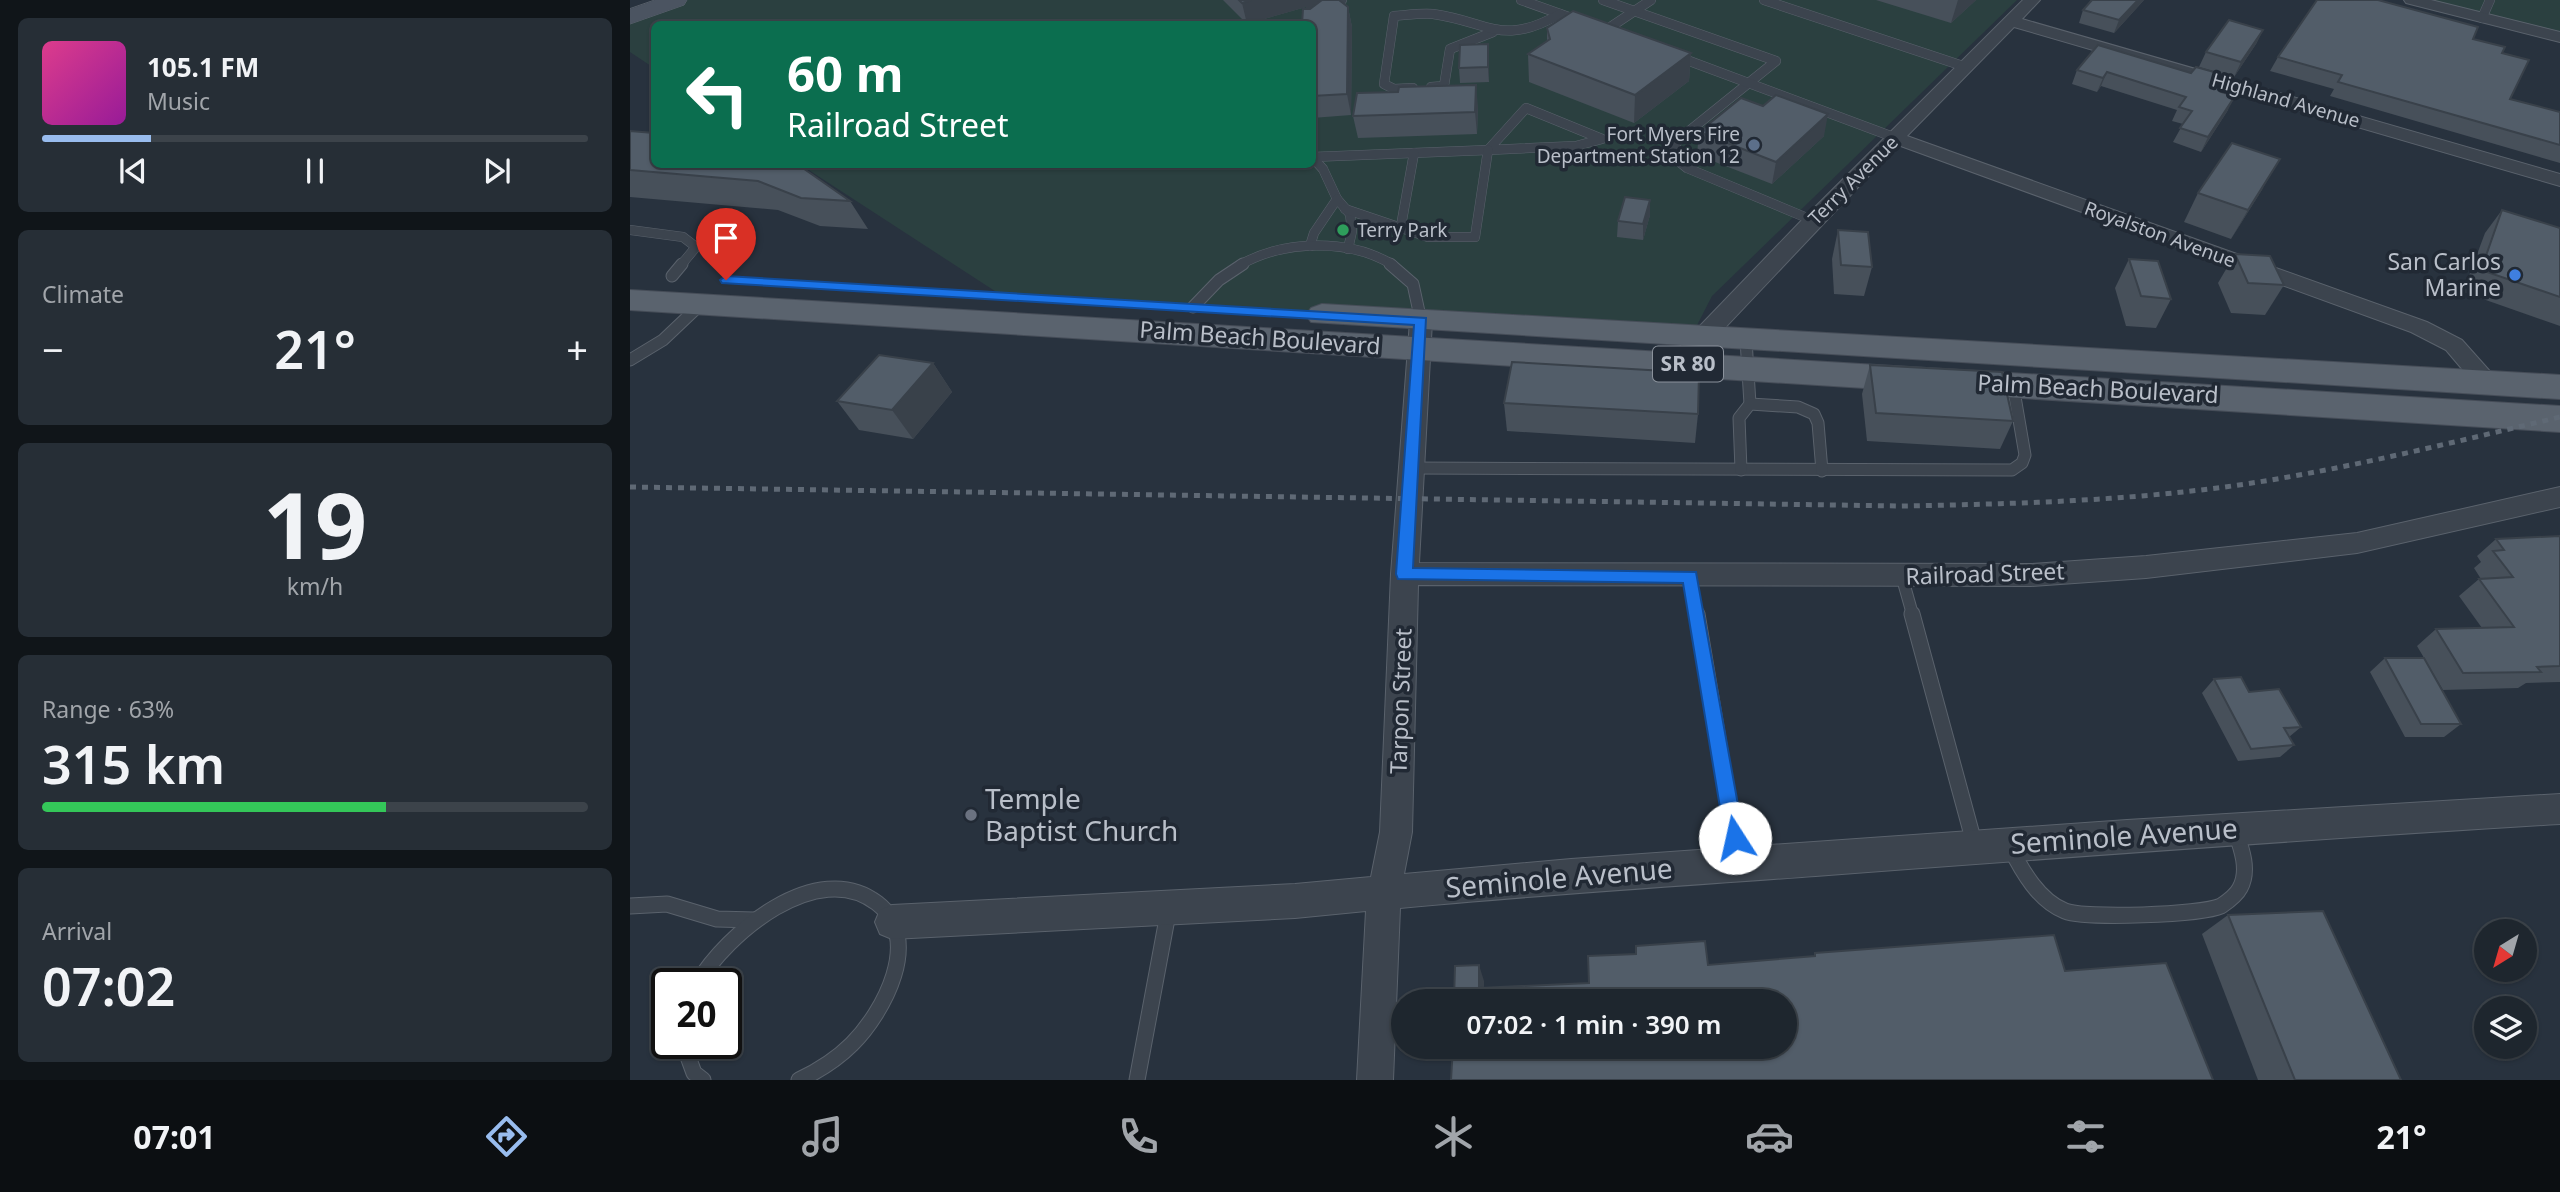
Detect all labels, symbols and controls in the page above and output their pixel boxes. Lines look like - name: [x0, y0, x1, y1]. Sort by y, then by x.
- text: 60 m: [787, 40, 904, 106]
- text: 105.1 FM: [147, 49, 259, 85]
- icon: left: [672, 49, 763, 140]
- street label: Highland Avenue: [2209, 66, 2363, 134]
- text: Music: [147, 85, 210, 117]
- text: Railroad Street: [787, 103, 1009, 146]
- place label: Fort Myers Fire Department Station 12: [1537, 121, 1740, 169]
- street label: Terry Avenue: [1802, 129, 1904, 231]
- marker: Fort Myers Fire Department Station 12: [1746, 137, 1762, 153]
- icon: previous: [114, 152, 152, 190]
- icon: pause: [296, 152, 334, 190]
- icon: next: [478, 152, 516, 190]
- street label: Royalston Avenue: [2081, 195, 2239, 273]
- pin: [696, 208, 756, 280]
- place label: Terry Park: [1357, 217, 1447, 243]
- icon: arrive: [707, 219, 745, 257]
- marker: Terry Park: [1335, 222, 1351, 238]
- place label: San Carlos Marine: [2387, 245, 2501, 303]
- marker: San Carlos Marine: [2507, 267, 2523, 283]
- text: Climate: [42, 278, 124, 310]
- text: 21°: [274, 313, 356, 384]
- street label: Palm Beach Boulevard: [1138, 313, 1382, 361]
- text: −: [42, 323, 64, 375]
- text: +: [566, 323, 588, 375]
- road number: SR 80: [1653, 346, 1723, 382]
- street label: Palm Beach Boulevard: [1977, 366, 2220, 410]
- text: 19: [263, 462, 367, 586]
- street label: Railroad Street: [1905, 554, 2065, 592]
- text: km/h: [287, 570, 343, 602]
- street label: Tarpon Street: [1381, 628, 1419, 774]
- text: Range · 63%: [42, 693, 174, 725]
- text: 315 km: [42, 728, 225, 799]
- place label: Temple Baptist Church: [985, 779, 1178, 849]
- position arrow: [1698, 801, 1772, 875]
- marker: Temple Baptist Church: [963, 807, 979, 823]
- street label: Seminole Avenue: [2009, 808, 2239, 862]
- street label: Seminole Avenue: [1444, 848, 1674, 906]
- text: Arrival: [42, 915, 112, 947]
- north arrow: [2474, 919, 2538, 982]
- map controls: [2474, 919, 2537, 1059]
- text: 07:02: [42, 950, 175, 1021]
- speed limit sign: 20: [651, 968, 742, 1059]
- button: layers: [2474, 996, 2537, 1059]
- text: 07:02 · 1 min · 390 m: [1467, 1006, 1721, 1042]
- icon: directions: [482, 1112, 531, 1161]
- icon: music: [798, 1112, 847, 1161]
- icon: phone: [1114, 1112, 1163, 1161]
- icon: climate: [1429, 1112, 1478, 1161]
- icon: car: [1745, 1112, 1794, 1161]
- icon: filters: [2061, 1112, 2110, 1161]
- text: 07:01: [133, 1115, 216, 1158]
- text: 21°: [2376, 1115, 2427, 1158]

